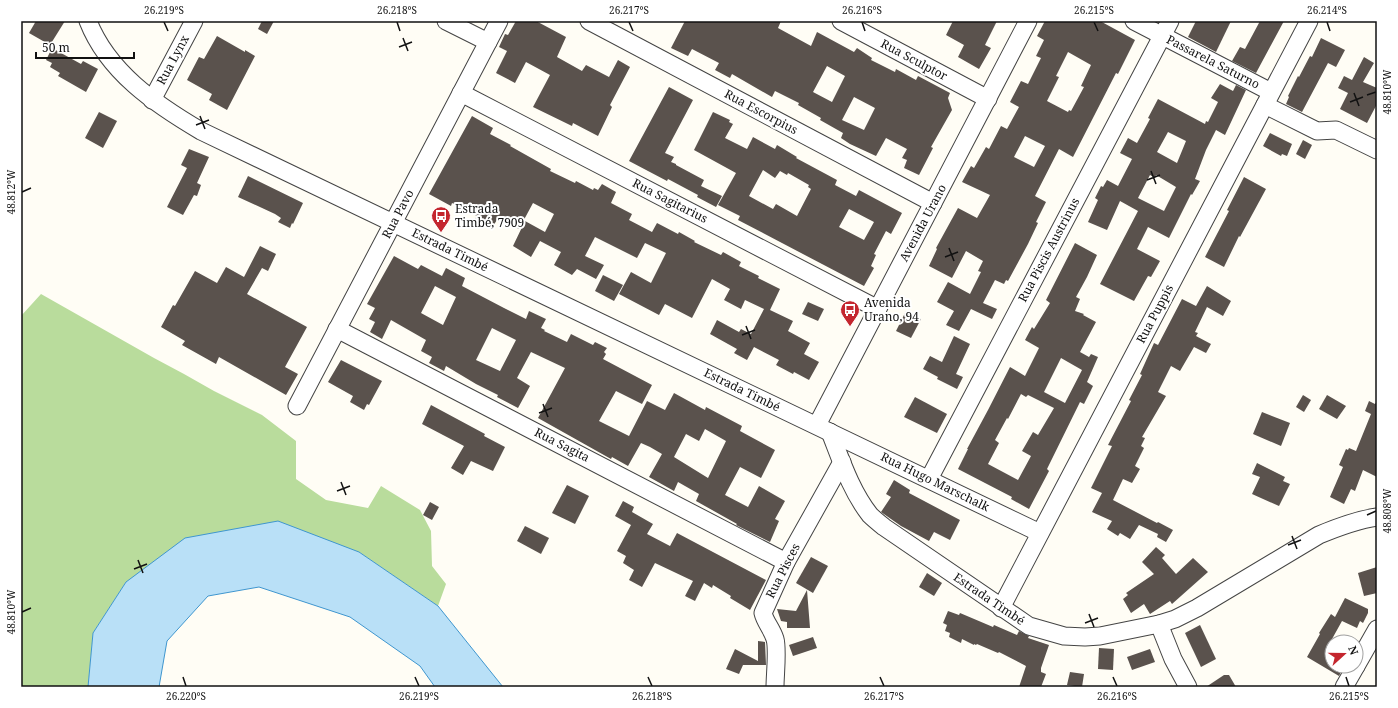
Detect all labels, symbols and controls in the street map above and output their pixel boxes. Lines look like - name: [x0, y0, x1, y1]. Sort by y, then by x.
- text: 26.219°S: [144, 3, 184, 17]
- text: 26.218°S: [377, 3, 417, 17]
- text: 26.217°S: [609, 3, 649, 17]
- text: 26.216°S: [842, 3, 882, 17]
- text: 26.215°S: [1074, 3, 1114, 17]
- text: 26.214°S: [1307, 3, 1347, 17]
- street label: Passarela Saturno: [1164, 31, 1263, 92]
- street label: Rua Lynx: [152, 32, 193, 88]
- scale bar: [36, 34, 134, 60]
- street label: Rua Sculptor: [878, 35, 951, 84]
- text: 50 m: [42, 39, 70, 56]
- text: 48.810°W: [1380, 69, 1394, 114]
- street label: Rua Escorpius: [721, 85, 801, 138]
- text: 48.812°W: [4, 169, 18, 214]
- street label: Rua Sagitarius: [630, 174, 711, 227]
- street label: Avenida Urano: [895, 181, 950, 264]
- street label: Rua Pavo: [378, 186, 418, 241]
- street label: Rua Piscis Austrinus: [1014, 195, 1083, 305]
- place label: Estrada Timbé, 7909: [455, 200, 524, 231]
- bus stop icon: Estrada Timbé, 7909: [430, 205, 452, 233]
- street label: Estrada Timbé: [409, 224, 491, 275]
- street label: Rua Puppis: [1132, 281, 1177, 346]
- place label: Avenida Urano, 94: [864, 294, 919, 325]
- bus stop icon: Avenida Urano, 94: [839, 299, 861, 327]
- street label: Estrada Timbé: [701, 364, 783, 415]
- street label: Rua Sagita: [532, 423, 593, 466]
- street label: Rua Hugo Marschalk: [878, 448, 993, 516]
- text: 48.808°W: [1380, 488, 1394, 533]
- street label: Rua Pisces: [761, 540, 804, 601]
- street label: Estrada Timbé: [950, 568, 1028, 629]
- text: 48.810°W: [4, 589, 18, 634]
- north arrow: [1324, 634, 1364, 674]
- text: N: [1345, 644, 1362, 657]
- text: 26.220°S: [166, 689, 206, 703]
- text: 26.219°S: [399, 689, 439, 703]
- text: 26.218°S: [632, 689, 672, 703]
- text: 26.217°S: [864, 689, 904, 703]
- text: 26.216°S: [1097, 689, 1137, 703]
- text: 26.215°S: [1329, 689, 1369, 703]

